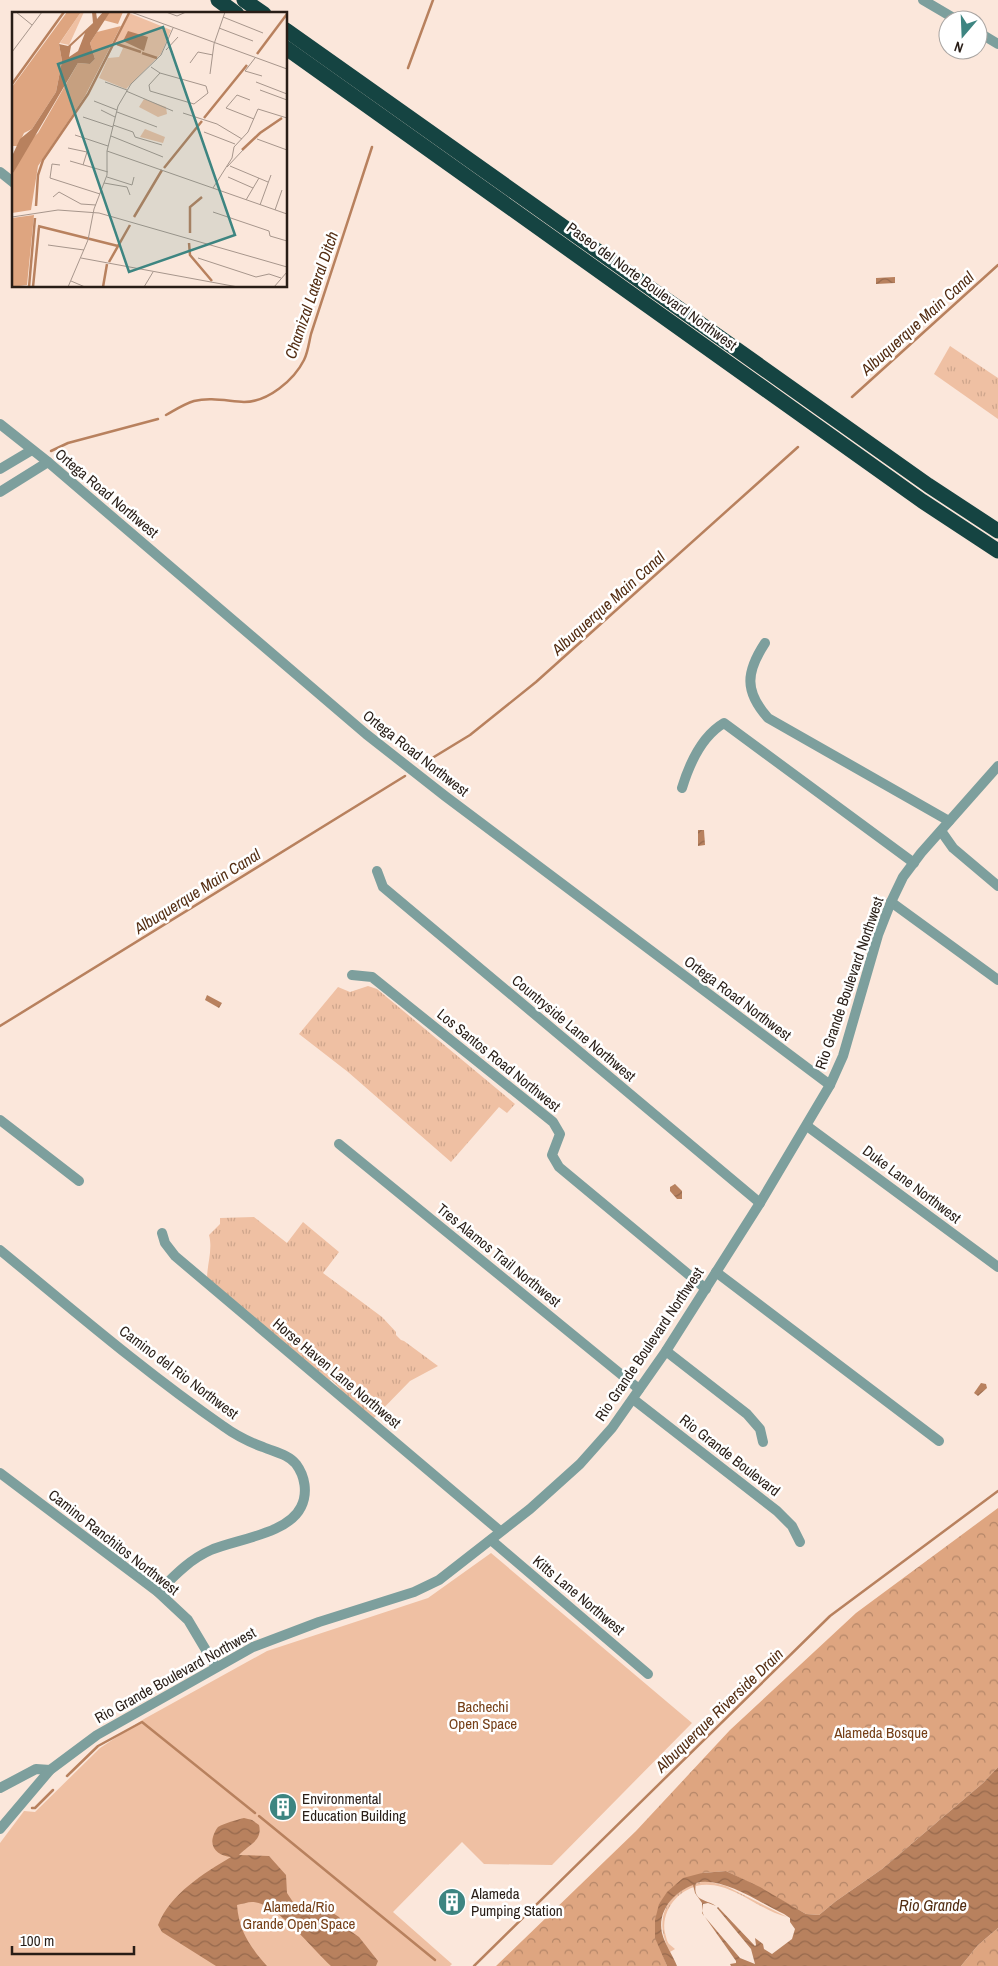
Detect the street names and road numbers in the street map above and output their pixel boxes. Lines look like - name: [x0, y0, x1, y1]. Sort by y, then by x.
- street label: Paseo del Norte Boulevard Northwest: [563, 217, 742, 355]
- street label: Ortega Road Northwest: [51, 443, 164, 543]
- street label: Ortega Road Northwest: [359, 705, 474, 801]
- street label: Rio Grande Boulevard Northwest: [810, 893, 889, 1072]
- street label: Ortega Road Northwest: [680, 951, 796, 1046]
- street label: Countryside Lane Northwest: [508, 970, 641, 1087]
- street label: Los Santos Road Northwest: [433, 1004, 566, 1117]
- street label: Duke Lane Northwest: [858, 1140, 966, 1228]
- street label: Tres Alamos Trail Northwest: [433, 1198, 566, 1312]
- street label: Rio Grande Boulevard Northwest: [590, 1263, 709, 1425]
- street label: Horse Haven Lane Northwest: [268, 1313, 406, 1433]
- street label: Camino del Rio Northwest: [115, 1320, 243, 1424]
- street label: Rio Grande Boulevard: [675, 1409, 785, 1501]
- street label: Camino Ranchitos Northwest: [44, 1484, 184, 1600]
- street label: Kitts Lane Northwest: [529, 1550, 630, 1640]
- street label: Rio Grande Boulevard Northwest: [91, 1622, 260, 1728]

